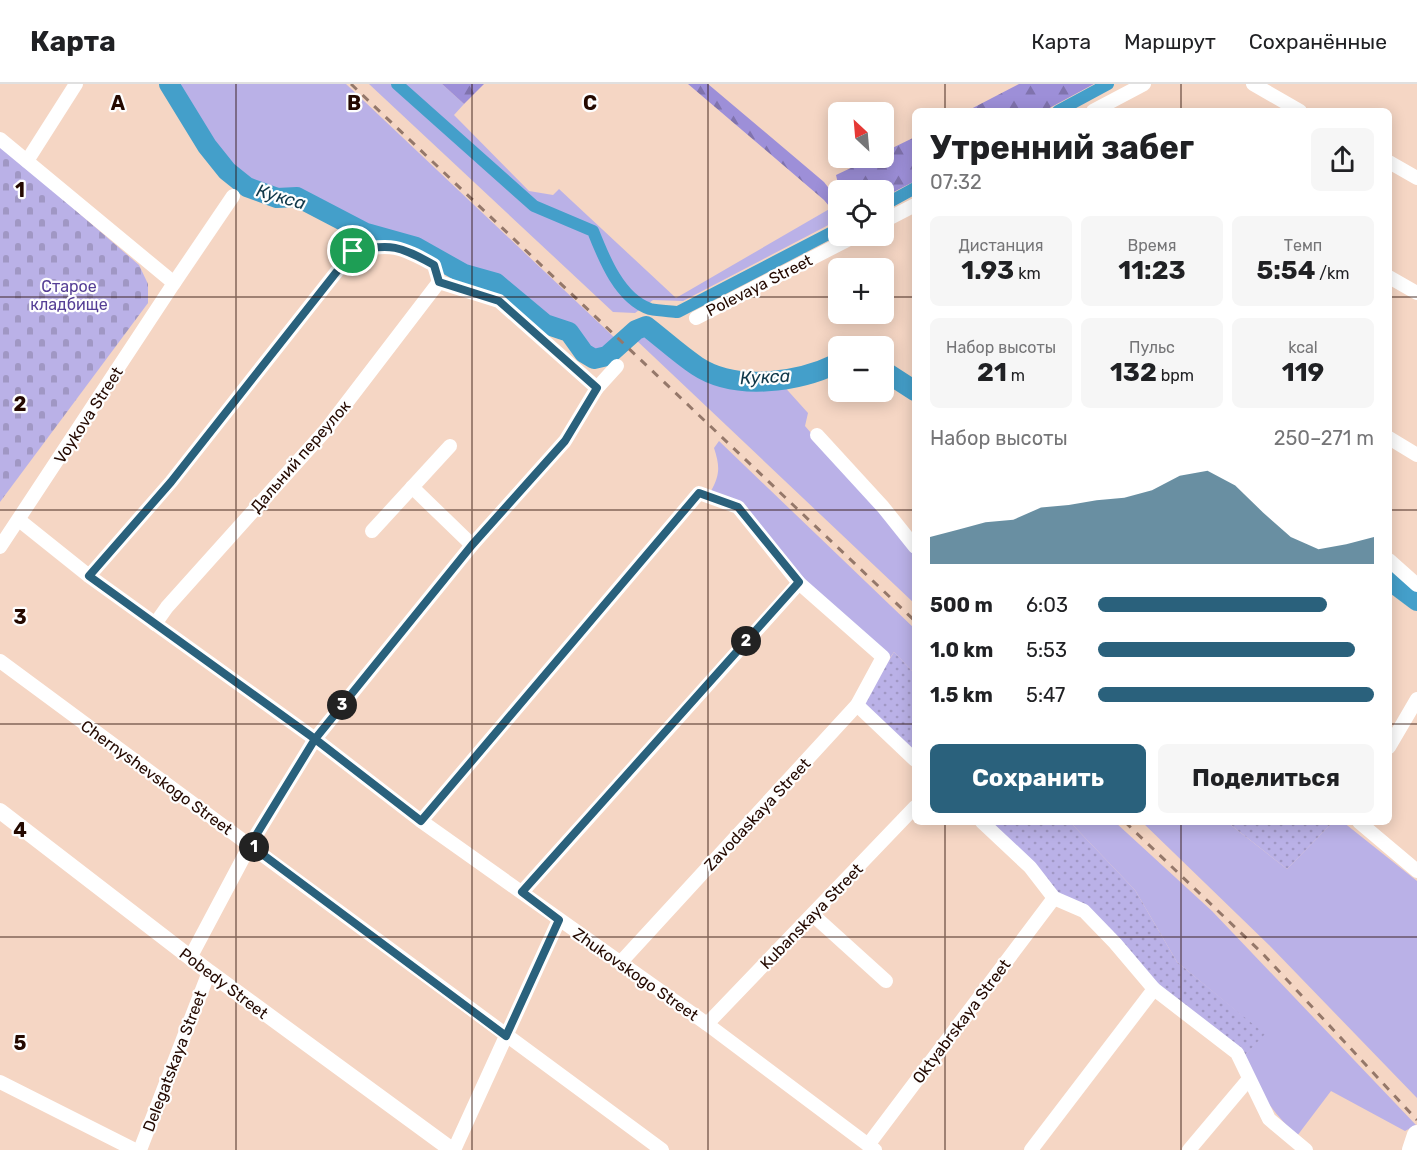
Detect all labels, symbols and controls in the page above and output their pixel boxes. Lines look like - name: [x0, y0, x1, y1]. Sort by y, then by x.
- text: Карта: [30, 25, 116, 58]
- text: Карта: [1031, 29, 1091, 54]
- text: Маршрут: [1124, 29, 1216, 54]
- text: Сохранённые: [1249, 29, 1387, 54]
- text: A: [111, 91, 126, 115]
- text: B: [347, 91, 361, 115]
- text: C: [583, 91, 597, 115]
- north arrow: [828, 102, 894, 168]
- map controls: [828, 102, 894, 402]
- text: Утренний забег: [930, 128, 1194, 167]
- button: share: [1311, 128, 1374, 191]
- text: 07:32: [930, 170, 982, 194]
- text: 1: [15, 178, 25, 202]
- water label: Кукса: [254, 179, 309, 215]
- button: locate: [828, 180, 894, 246]
- pin: [327, 225, 378, 276]
- icon: arrive: [336, 234, 369, 267]
- text: Дистанция: [958, 236, 1044, 255]
- text: Время: [1128, 236, 1176, 255]
- text: Темп: [1284, 236, 1322, 255]
- street label: Polevaya Street: [703, 251, 816, 320]
- text: 1.93: [961, 255, 1014, 286]
- text: 11:23: [1118, 255, 1186, 286]
- text: 5:54: [1256, 255, 1315, 286]
- button: +: [828, 258, 894, 324]
- text: km: [1014, 264, 1041, 283]
- text: /km: [1315, 264, 1350, 283]
- park label: Старое кладбище: [30, 277, 108, 314]
- button: −: [828, 336, 894, 402]
- text: Набор высоты: [946, 338, 1056, 357]
- text: Пульс: [1129, 338, 1175, 357]
- text: kcal: [1288, 338, 1318, 357]
- text: 21: [977, 357, 1007, 388]
- text: 132: [1110, 357, 1157, 388]
- text: 119: [1282, 357, 1324, 388]
- street label: Voykova Street: [50, 363, 127, 467]
- water label: Кукса: [739, 365, 791, 389]
- text: m: [1007, 366, 1025, 385]
- text: bpm: [1157, 366, 1194, 385]
- text: 2: [14, 392, 27, 416]
- street label: Дальний переулок: [246, 396, 355, 516]
- text: Набор высоты: [930, 426, 1068, 450]
- text: 250–271 m: [1274, 426, 1374, 450]
- text: 500 m: [930, 593, 993, 617]
- text: 6:03: [1026, 593, 1068, 617]
- text: 3: [13, 605, 27, 629]
- pin: 2: [731, 626, 761, 656]
- text: 2: [741, 631, 751, 650]
- text: 1.0 km: [930, 638, 993, 662]
- text: 5:53: [1026, 638, 1067, 662]
- text: 1.5 km: [930, 683, 993, 707]
- text: 5:47: [1026, 683, 1065, 707]
- pin: 3: [327, 690, 357, 720]
- text: 3: [337, 695, 347, 714]
- street label: Chernyshevskogo Street: [77, 716, 236, 839]
- button: Сохранить: [930, 744, 1146, 813]
- button: Поделиться: [1158, 744, 1374, 813]
- street label: Zavodaskaya Street: [700, 754, 814, 875]
- text: 4: [13, 818, 27, 842]
- pin: 1: [239, 832, 269, 862]
- text: 1: [250, 837, 258, 856]
- street label: Kubanskaya Street: [756, 860, 867, 973]
- street label: Zhukovskogo Street: [569, 924, 702, 1025]
- street label: Pobedy Street: [176, 944, 272, 1023]
- street label: Oktyabrskaya Street: [908, 955, 1014, 1087]
- street label: Delegatskaya Street: [139, 988, 210, 1135]
- text: 5: [14, 1031, 27, 1055]

